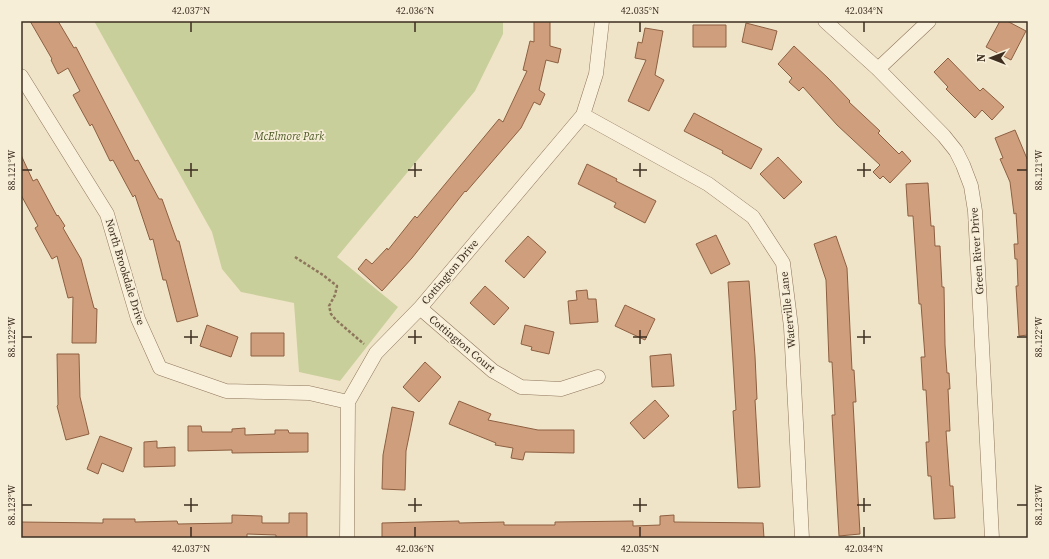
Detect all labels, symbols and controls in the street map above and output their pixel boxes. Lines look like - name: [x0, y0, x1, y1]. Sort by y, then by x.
- text: 42.037°N: [172, 4, 210, 17]
- text: 42.036°N: [396, 4, 434, 17]
- text: 42.035°N: [621, 4, 659, 17]
- text: 42.034°N: [845, 4, 883, 17]
- north arrow: [971, 38, 1011, 78]
- text: N: [974, 54, 989, 62]
- park label: McElmore Park: [253, 129, 325, 144]
- text: 88.121°W: [5, 149, 18, 190]
- text: 88.121°W: [1032, 149, 1045, 190]
- street label: Green River Drive: [966, 206, 988, 295]
- street label: North Brookdale Drive: [102, 217, 148, 327]
- street label: Cottington Drive: [418, 236, 482, 308]
- street label: Waterville Lane: [776, 270, 799, 349]
- street label: Cottington Court: [426, 312, 499, 376]
- text: 88.122°W: [5, 316, 18, 357]
- text: 88.122°W: [1032, 316, 1045, 357]
- text: 88.123°W: [5, 484, 18, 525]
- text: 88.123°W: [1032, 484, 1045, 525]
- text: 42.037°N: [172, 542, 210, 555]
- text: 42.036°N: [396, 542, 434, 555]
- text: 42.035°N: [621, 542, 659, 555]
- text: 42.034°N: [845, 542, 883, 555]

